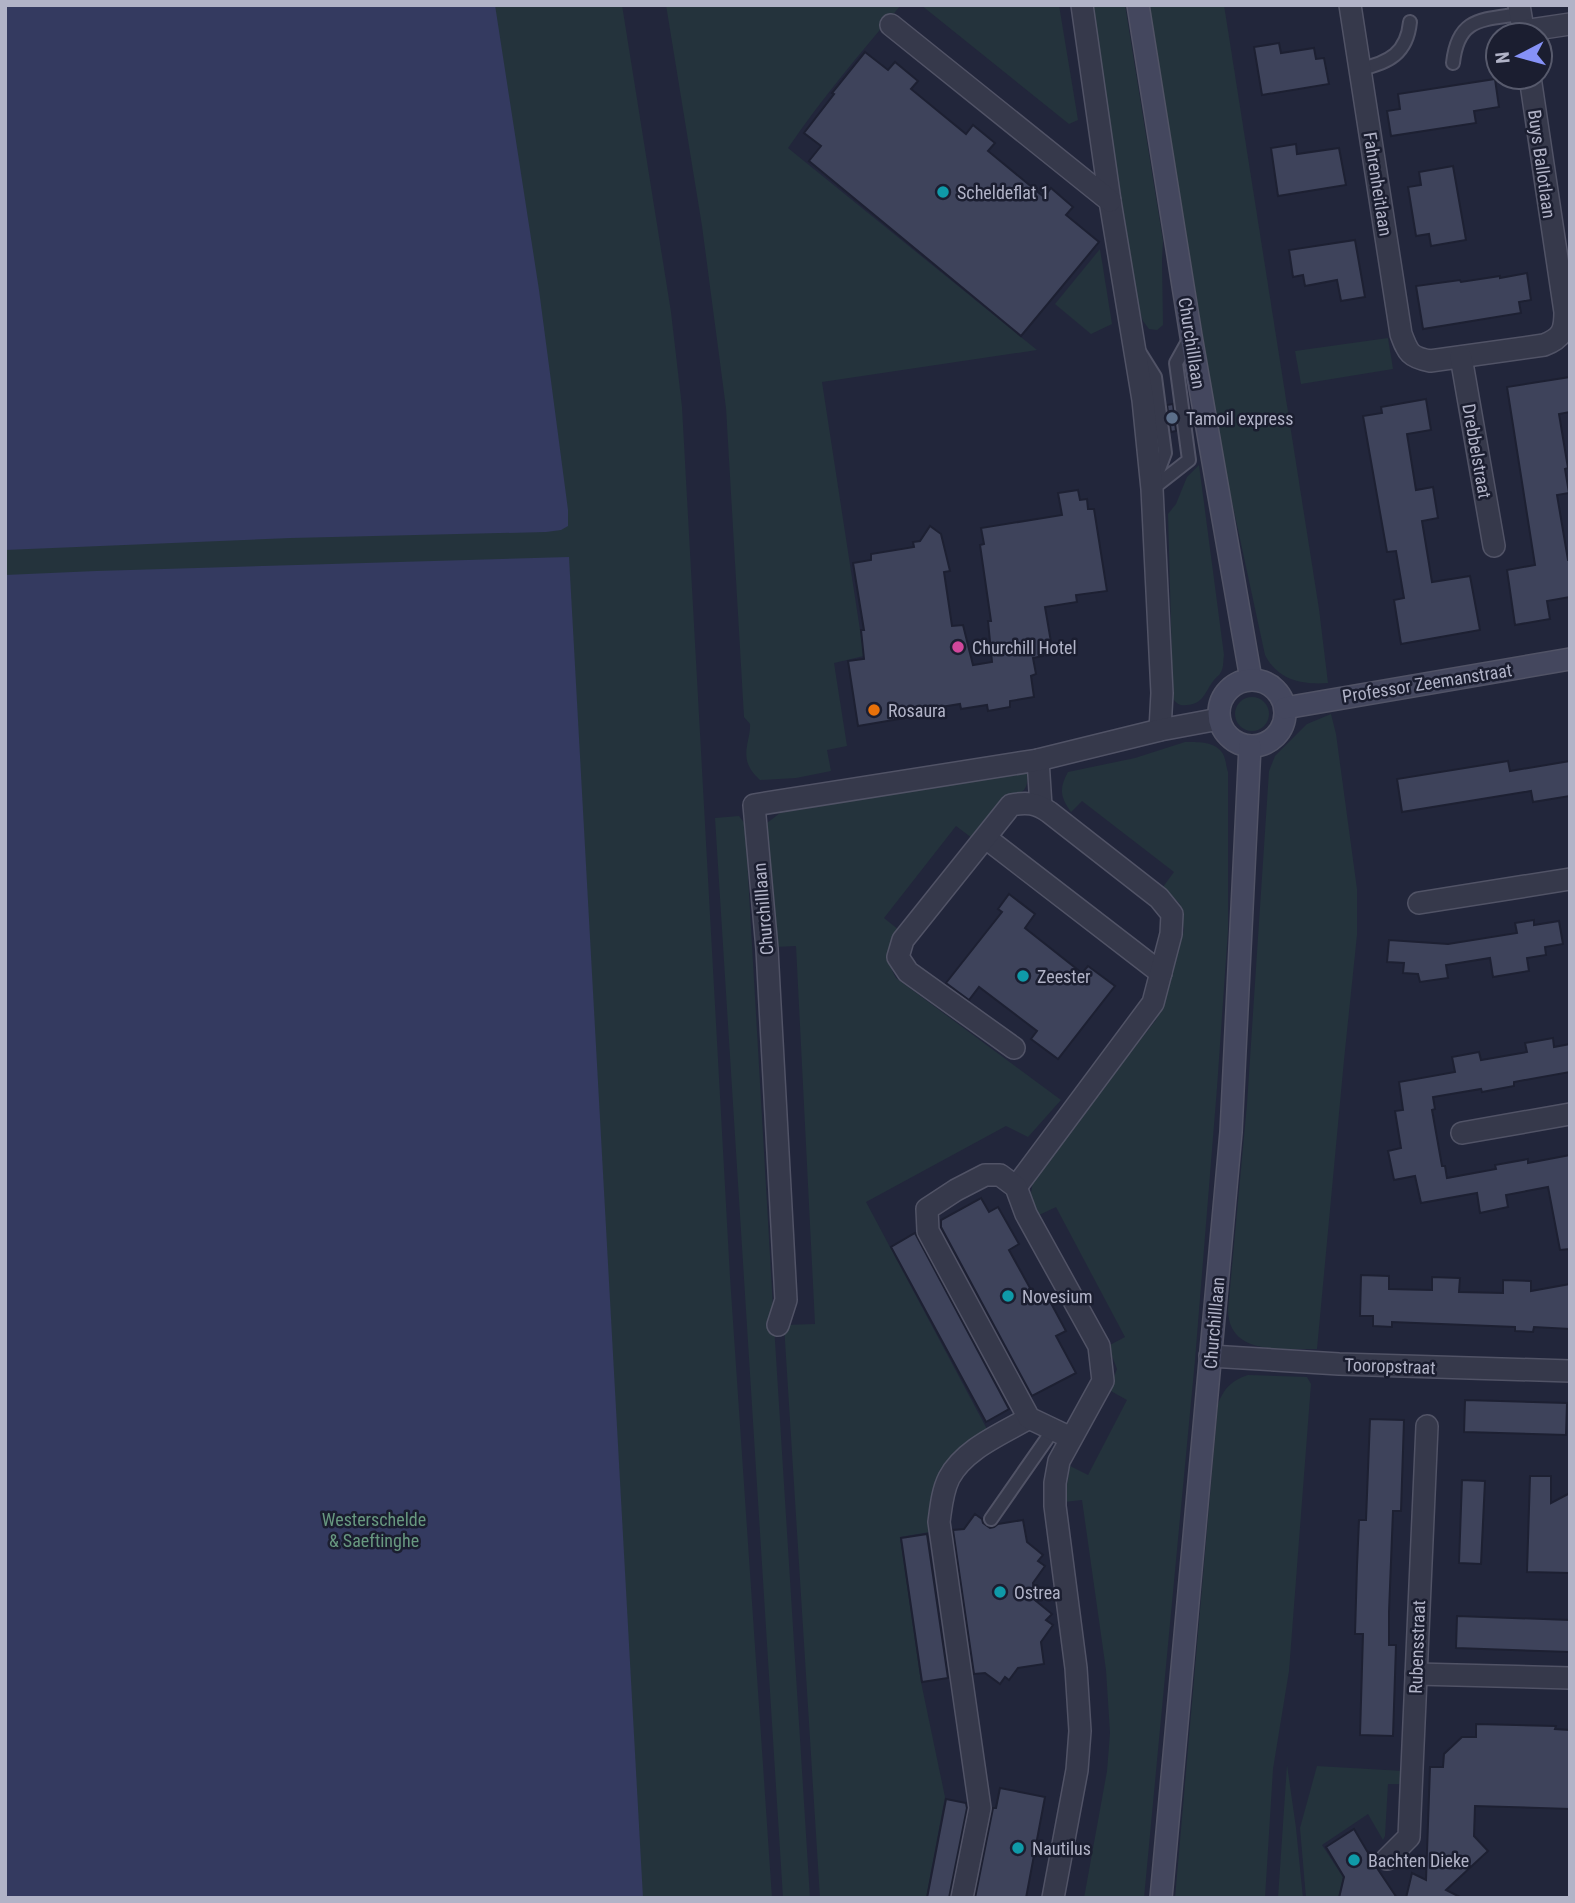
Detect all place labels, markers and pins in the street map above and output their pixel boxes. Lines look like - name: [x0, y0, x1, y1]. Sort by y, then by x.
- place label: Scheldeflat 1: [957, 182, 1049, 203]
- marker: Scheldeflat 1: [935, 184, 951, 200]
- place label: Tamoil express: [1186, 408, 1293, 429]
- marker: Tamoil express: [1164, 410, 1180, 426]
- place label: Churchill Hotel: [972, 637, 1077, 658]
- marker: Churchill Hotel: [950, 639, 966, 655]
- place label: Rosaura: [888, 700, 946, 721]
- marker: Rosaura: [866, 702, 882, 718]
- place label: Zeester: [1037, 966, 1091, 987]
- marker: Zeester: [1015, 968, 1031, 984]
- place label: Novesium: [1022, 1286, 1093, 1307]
- marker: Novesium: [1000, 1288, 1016, 1304]
- place label: Ostrea: [1014, 1582, 1061, 1603]
- marker: Ostrea: [992, 1584, 1008, 1600]
- place label: Nautilus: [1032, 1838, 1091, 1859]
- marker: Nautilus: [1010, 1840, 1026, 1856]
- place label: Bachten Dieke: [1368, 1850, 1469, 1871]
- marker: Bachten Dieke: [1346, 1852, 1362, 1868]

